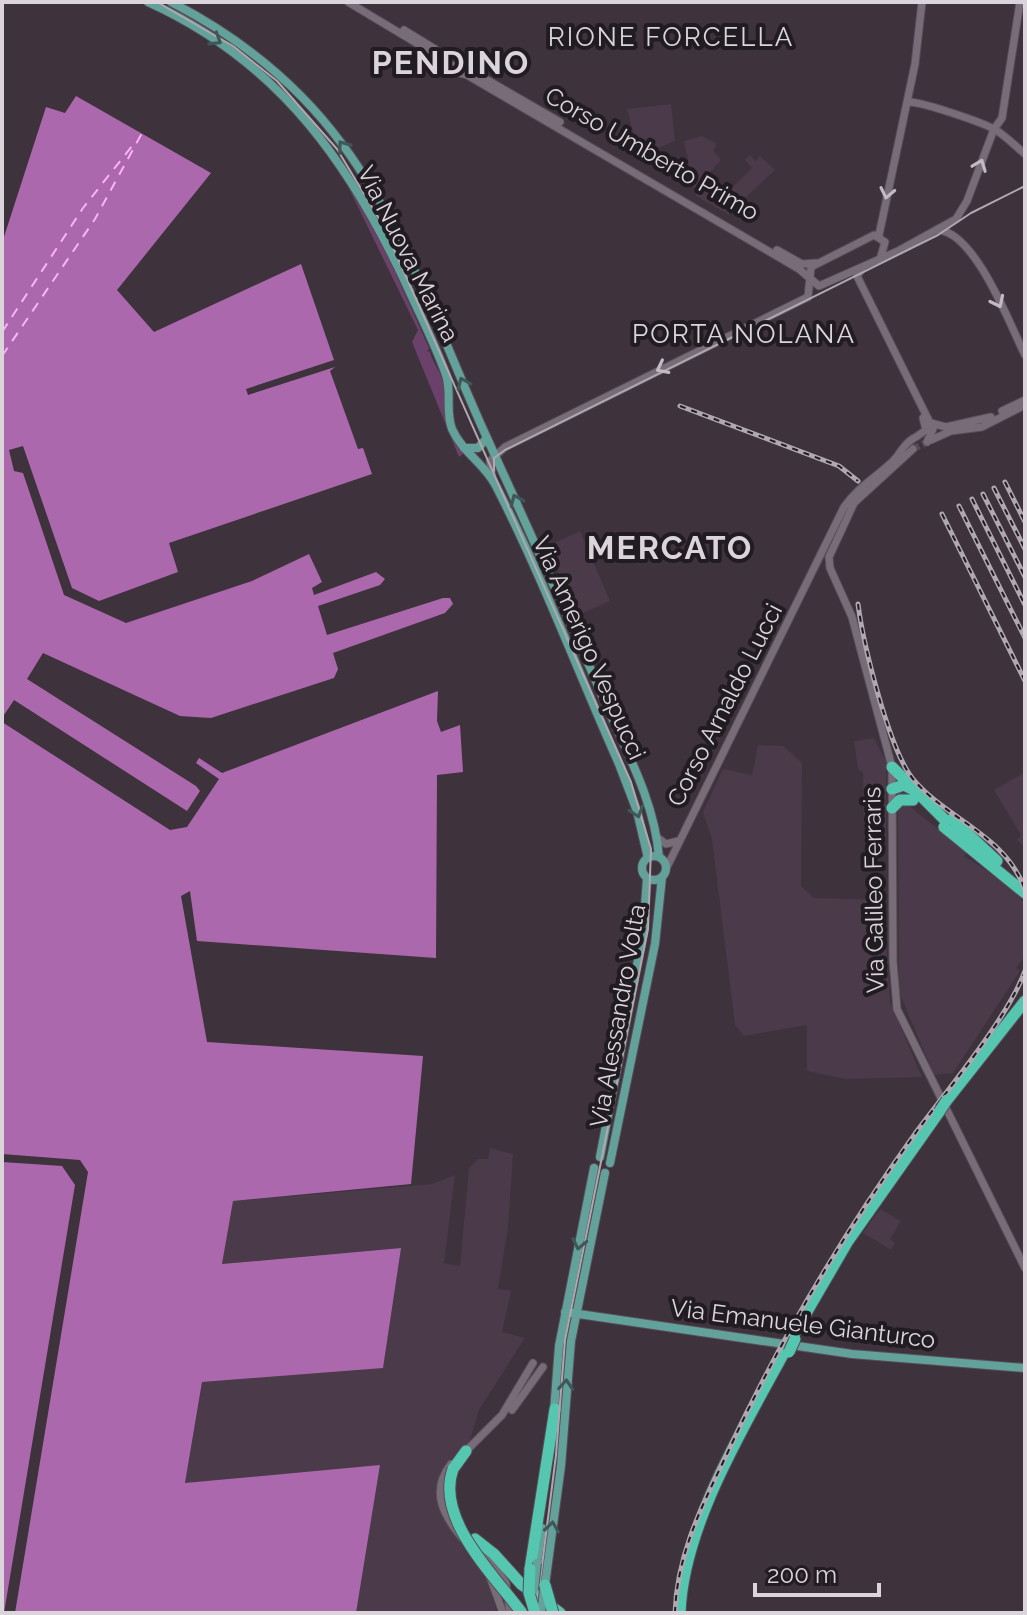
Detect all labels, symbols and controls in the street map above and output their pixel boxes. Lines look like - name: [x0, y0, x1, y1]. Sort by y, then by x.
- district label: RIONE FORCELLA: [548, 22, 794, 52]
- one-way arrow: [207, 31, 221, 46]
- district label: PENDINO: [372, 44, 530, 81]
- street label: Corso Umberto Primo: [540, 81, 764, 227]
- one-way arrow: [338, 140, 353, 154]
- one-way arrow: [970, 159, 987, 173]
- street label: Via Nuova Marina: [352, 161, 465, 347]
- one-way arrow: [879, 186, 896, 199]
- one-way arrow: [988, 293, 1004, 308]
- district label: PORTA NOLANA: [632, 319, 856, 349]
- one-way arrow: [655, 359, 670, 374]
- one-way arrow: [457, 377, 473, 391]
- one-way arrow: [509, 494, 525, 508]
- district label: MERCATO: [587, 529, 753, 566]
- street label: Via Amerigo Vespucci: [527, 532, 652, 764]
- street label: Corso Arnaldo Lucci: [661, 599, 788, 811]
- street label: Via Galileo Ferraris: [857, 787, 890, 993]
- one-way arrow: [628, 805, 644, 818]
- street label: Via Alessandro Volta: [584, 902, 651, 1130]
- one-way arrow: [571, 1238, 588, 1251]
- street label: Via Emanuele Gianturco: [669, 1293, 937, 1354]
- one-way arrow: [557, 1378, 574, 1391]
- one-way arrow: [543, 1521, 560, 1534]
- scale bar: [755, 1547, 879, 1597]
- text: 200 m: [767, 1560, 837, 1589]

